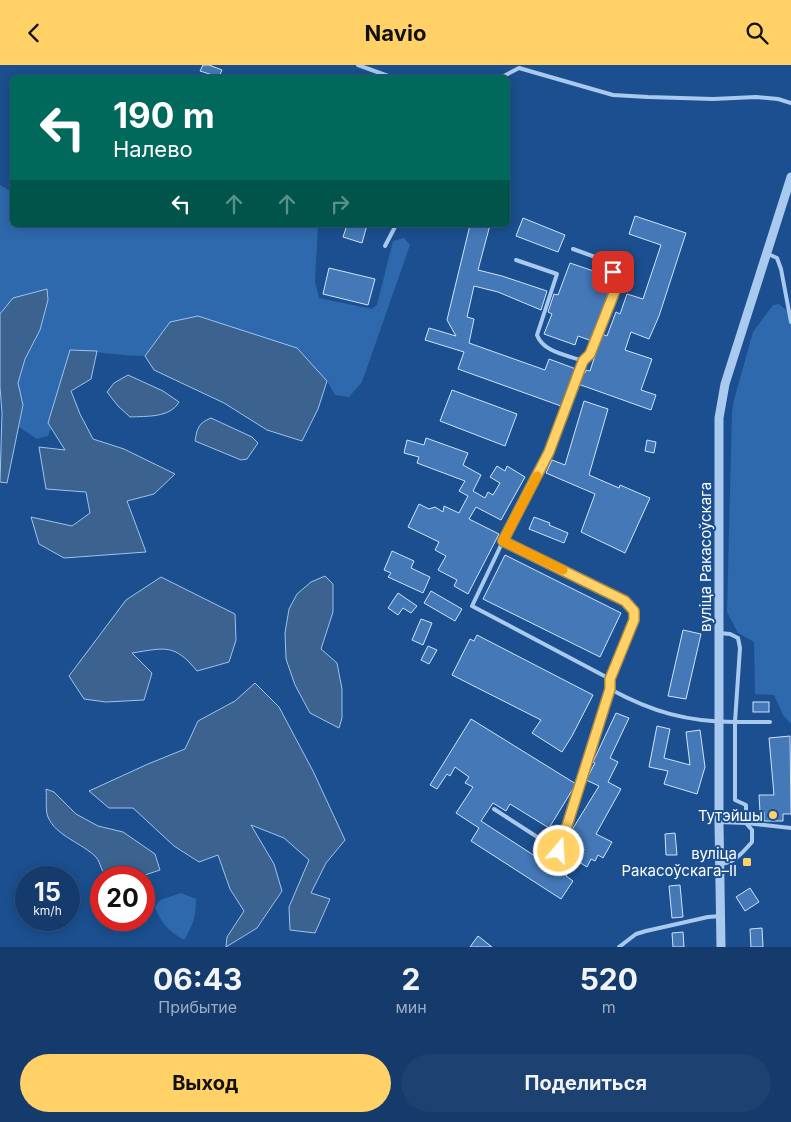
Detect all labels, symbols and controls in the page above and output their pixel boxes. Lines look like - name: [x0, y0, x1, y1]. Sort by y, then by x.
- icon: back: [20, 19, 48, 47]
- icon: search: [743, 19, 771, 47]
- text: Navio: [365, 20, 426, 46]
- text: 190 m: [113, 94, 215, 136]
- icon: left: [30, 95, 95, 160]
- text: Налево: [113, 136, 193, 162]
- icon: left: [167, 190, 195, 218]
- icon: ahead: [220, 190, 248, 218]
- icon: ahead: [273, 190, 301, 218]
- icon: right: [326, 190, 354, 218]
- pin: [592, 251, 634, 293]
- icon: arrive: [599, 258, 627, 286]
- street label: вуліца Ракасоўскага: [696, 482, 715, 632]
- place label: Тутэйшы: [698, 806, 763, 825]
- marker: Тутэйшы: [767, 809, 779, 821]
- position arrow: [532, 824, 584, 876]
- place label: вуліца Ракасоўскага–II: [621, 844, 737, 880]
- marker: вуліца Ракасоўскага–II: [741, 856, 753, 868]
- speed limit sign: 20: [90, 866, 155, 931]
- text: 15: [34, 877, 61, 907]
- text: km/h: [33, 903, 62, 918]
- text: 06:43: [153, 961, 242, 997]
- text: 2: [402, 961, 420, 997]
- text: 520: [580, 961, 638, 997]
- text: Прибытие: [158, 997, 237, 1017]
- text: мин: [395, 997, 427, 1017]
- text: m: [602, 997, 616, 1017]
- button: Выход: [20, 1054, 391, 1112]
- button: Поделиться: [401, 1054, 771, 1112]

